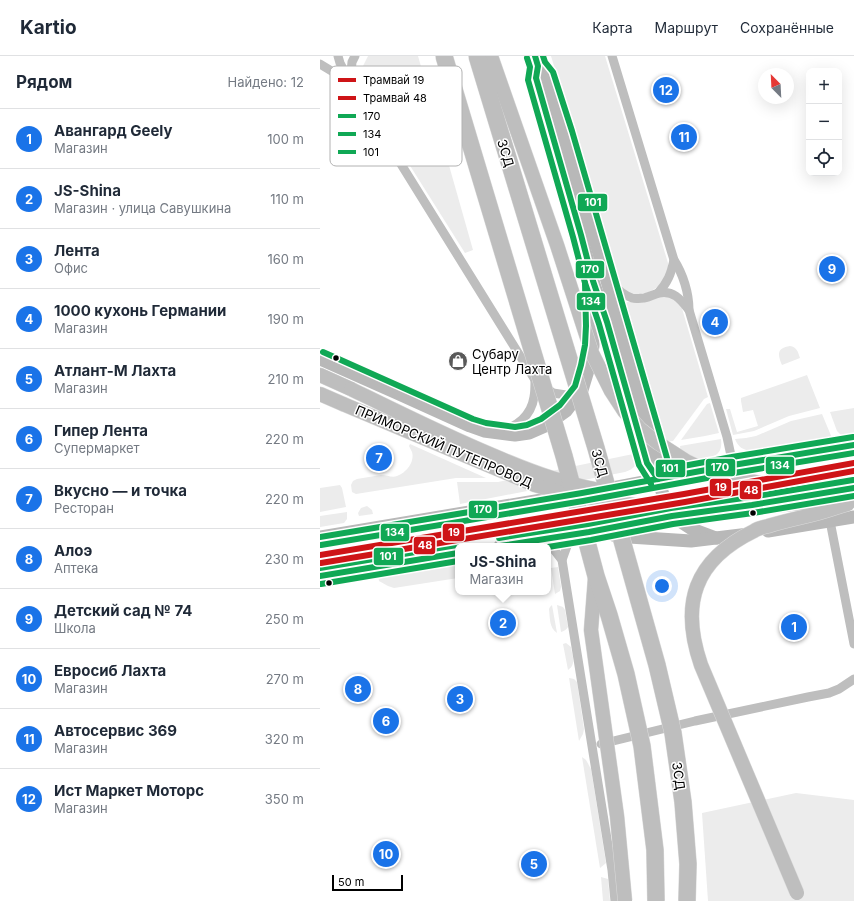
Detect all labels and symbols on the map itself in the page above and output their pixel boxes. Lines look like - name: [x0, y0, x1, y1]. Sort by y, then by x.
- legend: [330, 66, 462, 166]
- north arrow: [758, 68, 794, 104]
- text: Трамвай 19: [363, 73, 424, 87]
- pin: 12: [653, 75, 679, 105]
- text: Трамвай 48: [363, 91, 427, 105]
- text: 170: [363, 109, 381, 123]
- pin: 11: [671, 122, 697, 152]
- text: 134: [363, 127, 381, 141]
- street label: ЗСД: [494, 137, 518, 169]
- text: 101: [363, 145, 379, 159]
- line badge: 101: [577, 193, 608, 212]
- text: 101: [585, 195, 602, 209]
- pin: 9: [819, 254, 845, 284]
- line badge: 170: [575, 260, 605, 279]
- text: 170: [581, 262, 599, 276]
- line badge: 134: [576, 292, 606, 311]
- text: 134: [581, 294, 601, 308]
- pin: 4: [702, 307, 728, 337]
- place label: Субару Центр Лахта: [472, 346, 552, 377]
- shop icon: Субару Центр Лахта: [447, 350, 469, 372]
- unlabelled marker: [331, 353, 341, 363]
- street label: ПРИМОРСКИЙ ПУТЕПРОВОД: [353, 401, 535, 491]
- pin: 7: [366, 443, 392, 473]
- street label: ЗСД: [588, 447, 612, 479]
- line badge: 134: [765, 456, 795, 475]
- line badge: 170: [705, 458, 736, 477]
- text: 134: [770, 458, 790, 472]
- line badge: 101: [655, 459, 686, 478]
- text: 170: [711, 460, 729, 474]
- text: 101: [662, 461, 679, 475]
- line badge: 19: [709, 478, 732, 497]
- text: 19: [715, 480, 727, 494]
- line badge: 48: [739, 480, 762, 500]
- text: 48: [744, 483, 758, 497]
- line badge: 170: [468, 500, 498, 519]
- text: 170: [474, 502, 492, 516]
- unlabelled marker: [748, 508, 758, 518]
- line badge: 134: [380, 523, 410, 542]
- line badge: 19: [442, 523, 465, 542]
- text: 134: [385, 525, 405, 539]
- text: 19: [448, 525, 460, 539]
- line badge: 48: [413, 536, 436, 555]
- text: 48: [418, 538, 432, 552]
- line badge: 101: [373, 547, 404, 566]
- text: 101: [380, 549, 397, 563]
- your location: [652, 576, 672, 596]
- unlabelled marker: [324, 578, 334, 588]
- pin: 2: [490, 608, 516, 638]
- pin: 1: [781, 612, 807, 642]
- pin: 8: [345, 674, 371, 704]
- pin: 3: [447, 684, 473, 714]
- pin: 6: [373, 706, 399, 736]
- street label: ЗСД: [669, 761, 689, 791]
- pin: 10: [373, 839, 399, 869]
- pin: 5: [521, 849, 547, 879]
- scale bar: [332, 873, 403, 892]

